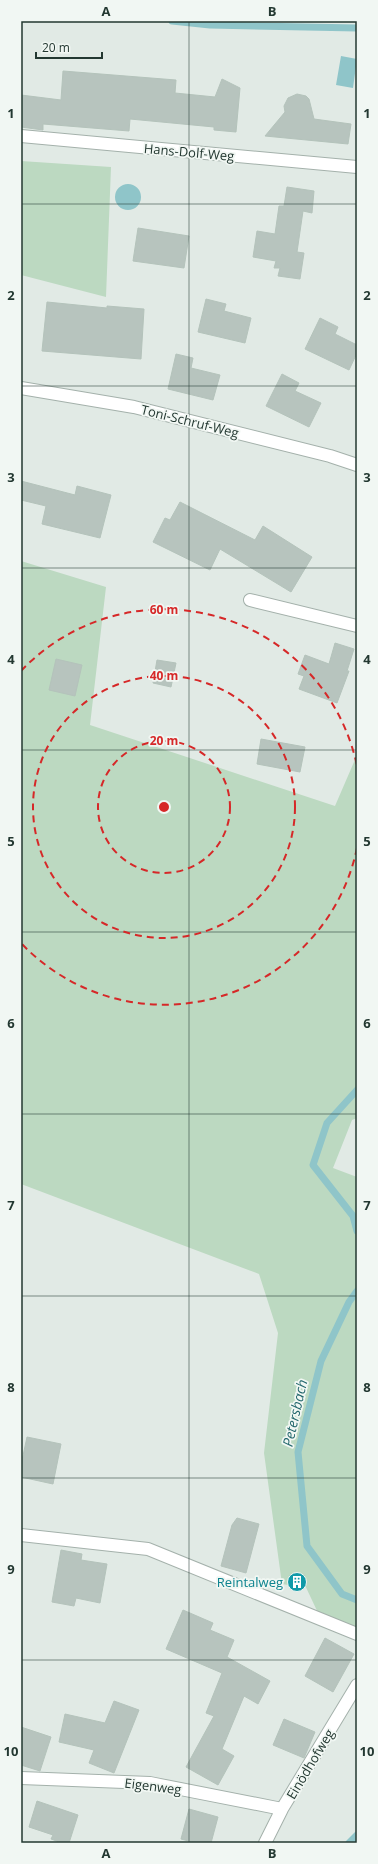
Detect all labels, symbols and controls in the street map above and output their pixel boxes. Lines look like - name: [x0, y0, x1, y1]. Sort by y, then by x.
- text: A: [102, 2, 111, 20]
- text: B: [268, 2, 277, 20]
- scale bar: [36, 34, 102, 60]
- text: 20 m: [42, 39, 70, 56]
- text: 1: [7, 104, 15, 122]
- text: 1: [363, 104, 371, 122]
- street label: Hans-Dolf-Weg: [143, 139, 235, 165]
- text: 2: [7, 286, 15, 304]
- text: 2: [363, 286, 371, 304]
- street label: Toni-Schruf-Weg: [139, 400, 241, 442]
- text: 3: [7, 468, 15, 486]
- text: 3: [363, 468, 371, 486]
- text: 60 m: [150, 601, 178, 618]
- text: 4: [7, 650, 15, 668]
- text: 4: [363, 650, 371, 668]
- text: 40 m: [150, 667, 178, 684]
- text: 20 m: [150, 732, 178, 749]
- centre of rings: [157, 800, 171, 814]
- text: 5: [7, 832, 15, 850]
- text: 5: [363, 832, 371, 850]
- text: 6: [7, 1014, 15, 1032]
- text: 6: [363, 1014, 371, 1032]
- text: 7: [7, 1196, 15, 1214]
- text: 7: [363, 1196, 371, 1214]
- water label: Petersbach: [278, 1377, 311, 1448]
- text: 8: [7, 1378, 15, 1396]
- text: 8: [363, 1378, 371, 1396]
- text: 9: [7, 1560, 15, 1578]
- text: 9: [363, 1560, 371, 1578]
- building icon: Reintalweg: [286, 1571, 308, 1593]
- place label: Reintalweg: [217, 1573, 283, 1591]
- street label: Einödhofweg: [282, 1726, 338, 1802]
- text: 10: [4, 1742, 18, 1760]
- text: 10: [360, 1742, 374, 1760]
- street label: Eigenweg: [123, 1774, 183, 1798]
- text: A: [102, 1844, 111, 1862]
- text: B: [268, 1844, 277, 1862]

